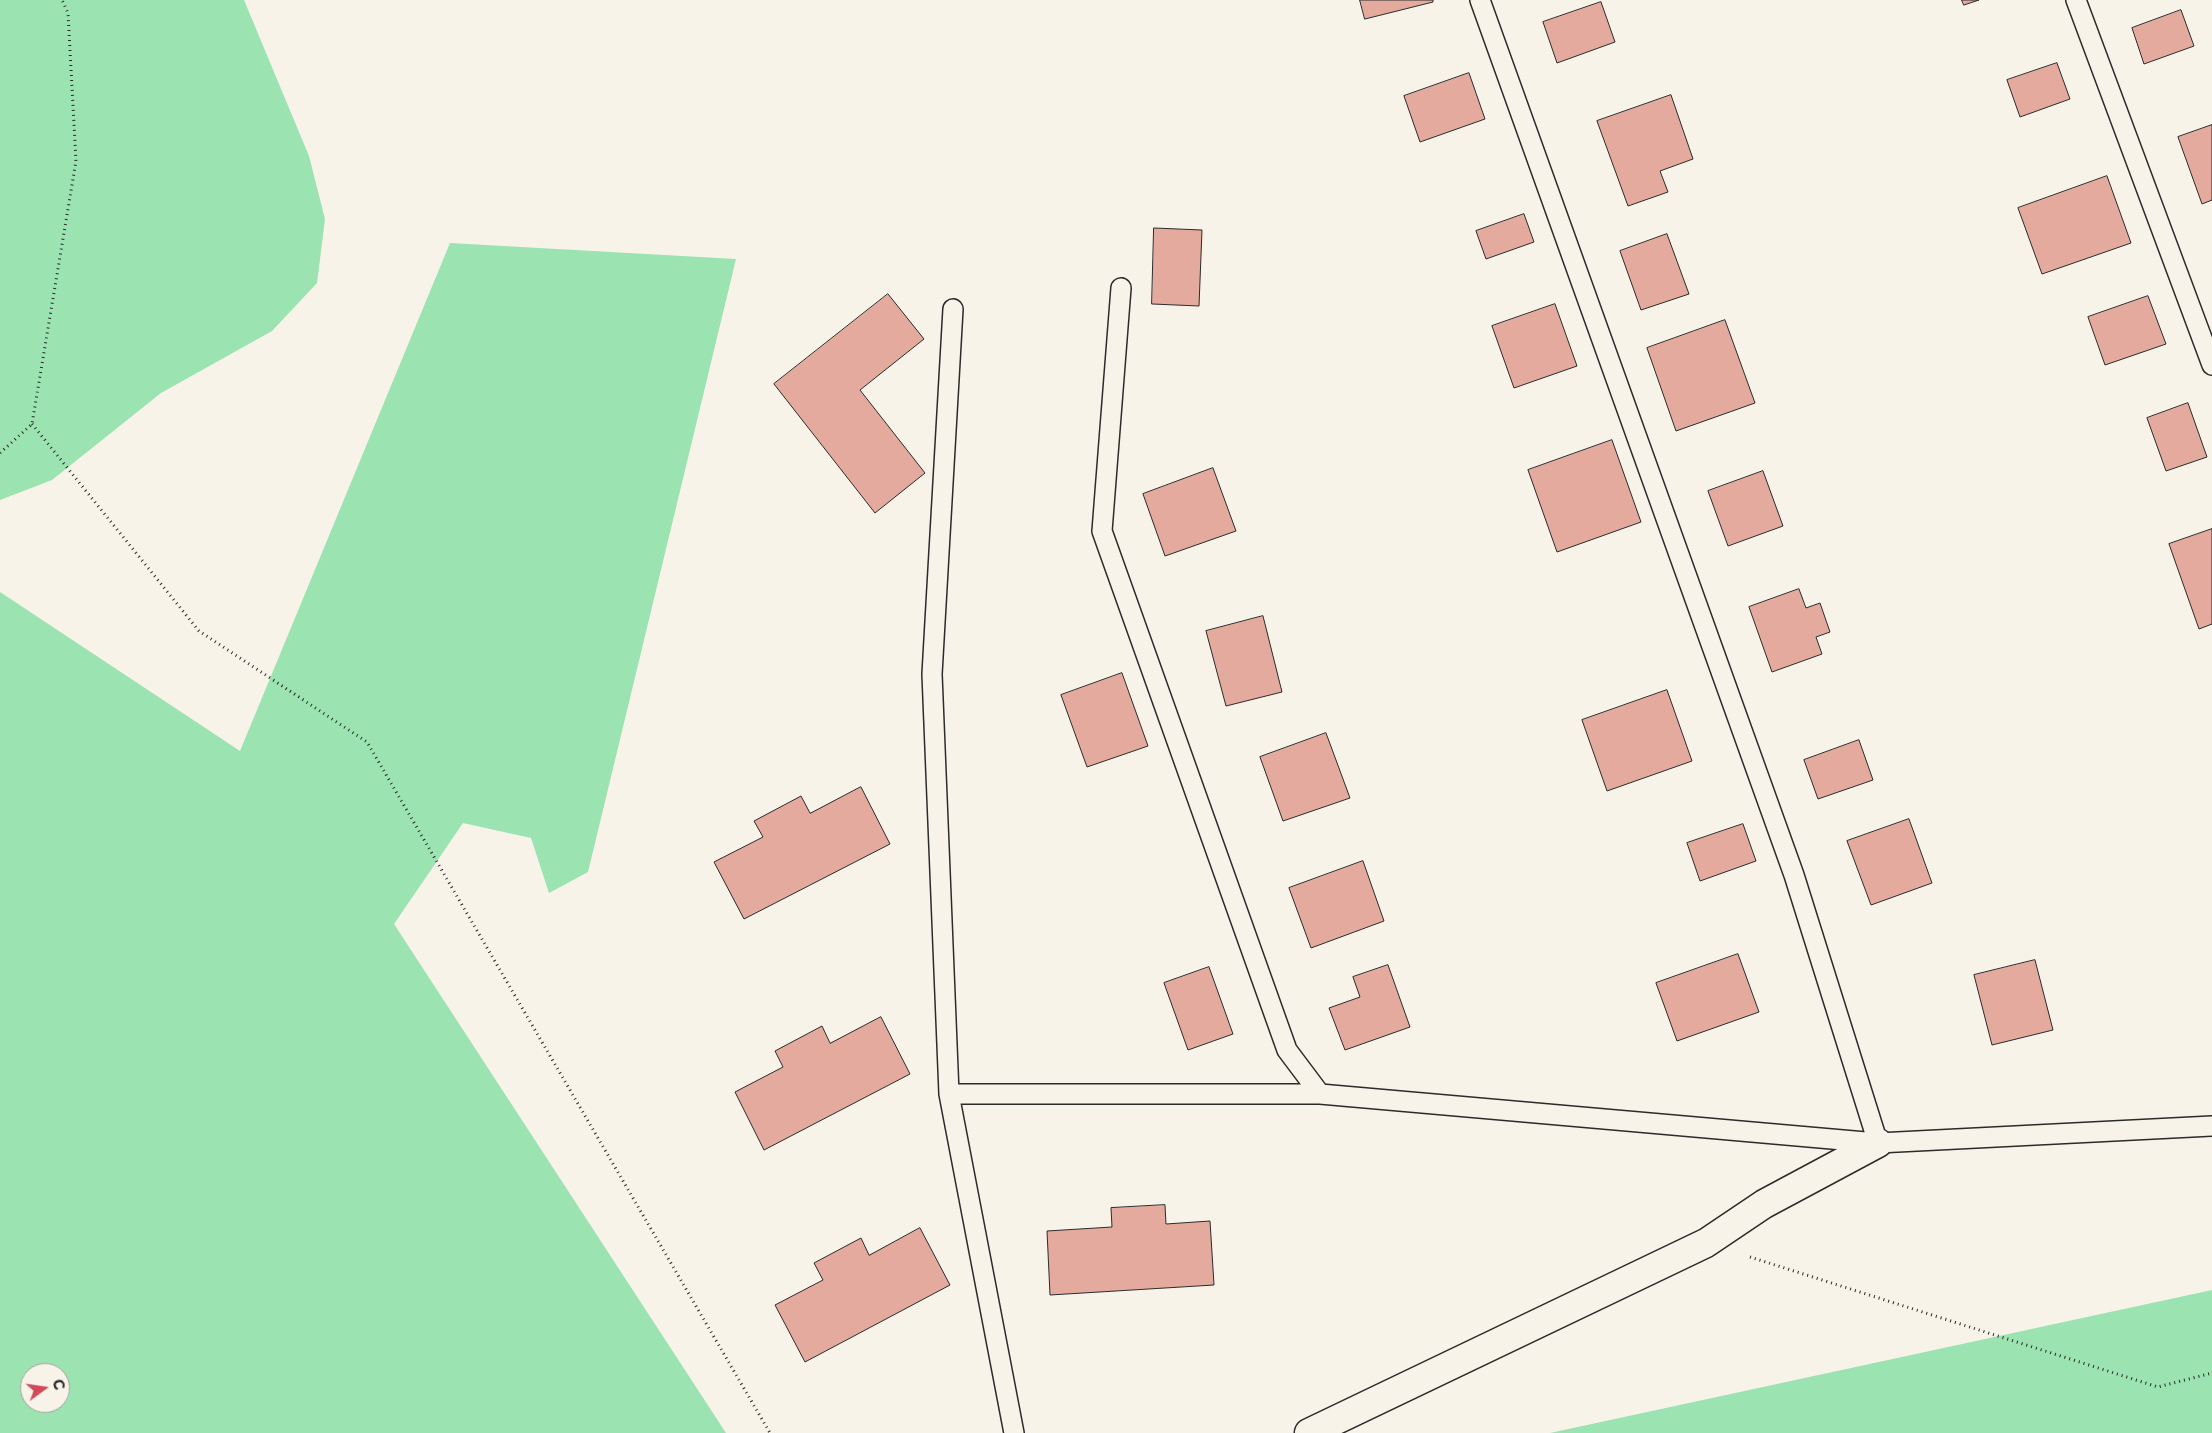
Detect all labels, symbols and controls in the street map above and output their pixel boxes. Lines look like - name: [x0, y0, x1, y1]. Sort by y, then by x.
- north arrow: [20, 1363, 70, 1413]
- text: С: [48, 1377, 71, 1392]

